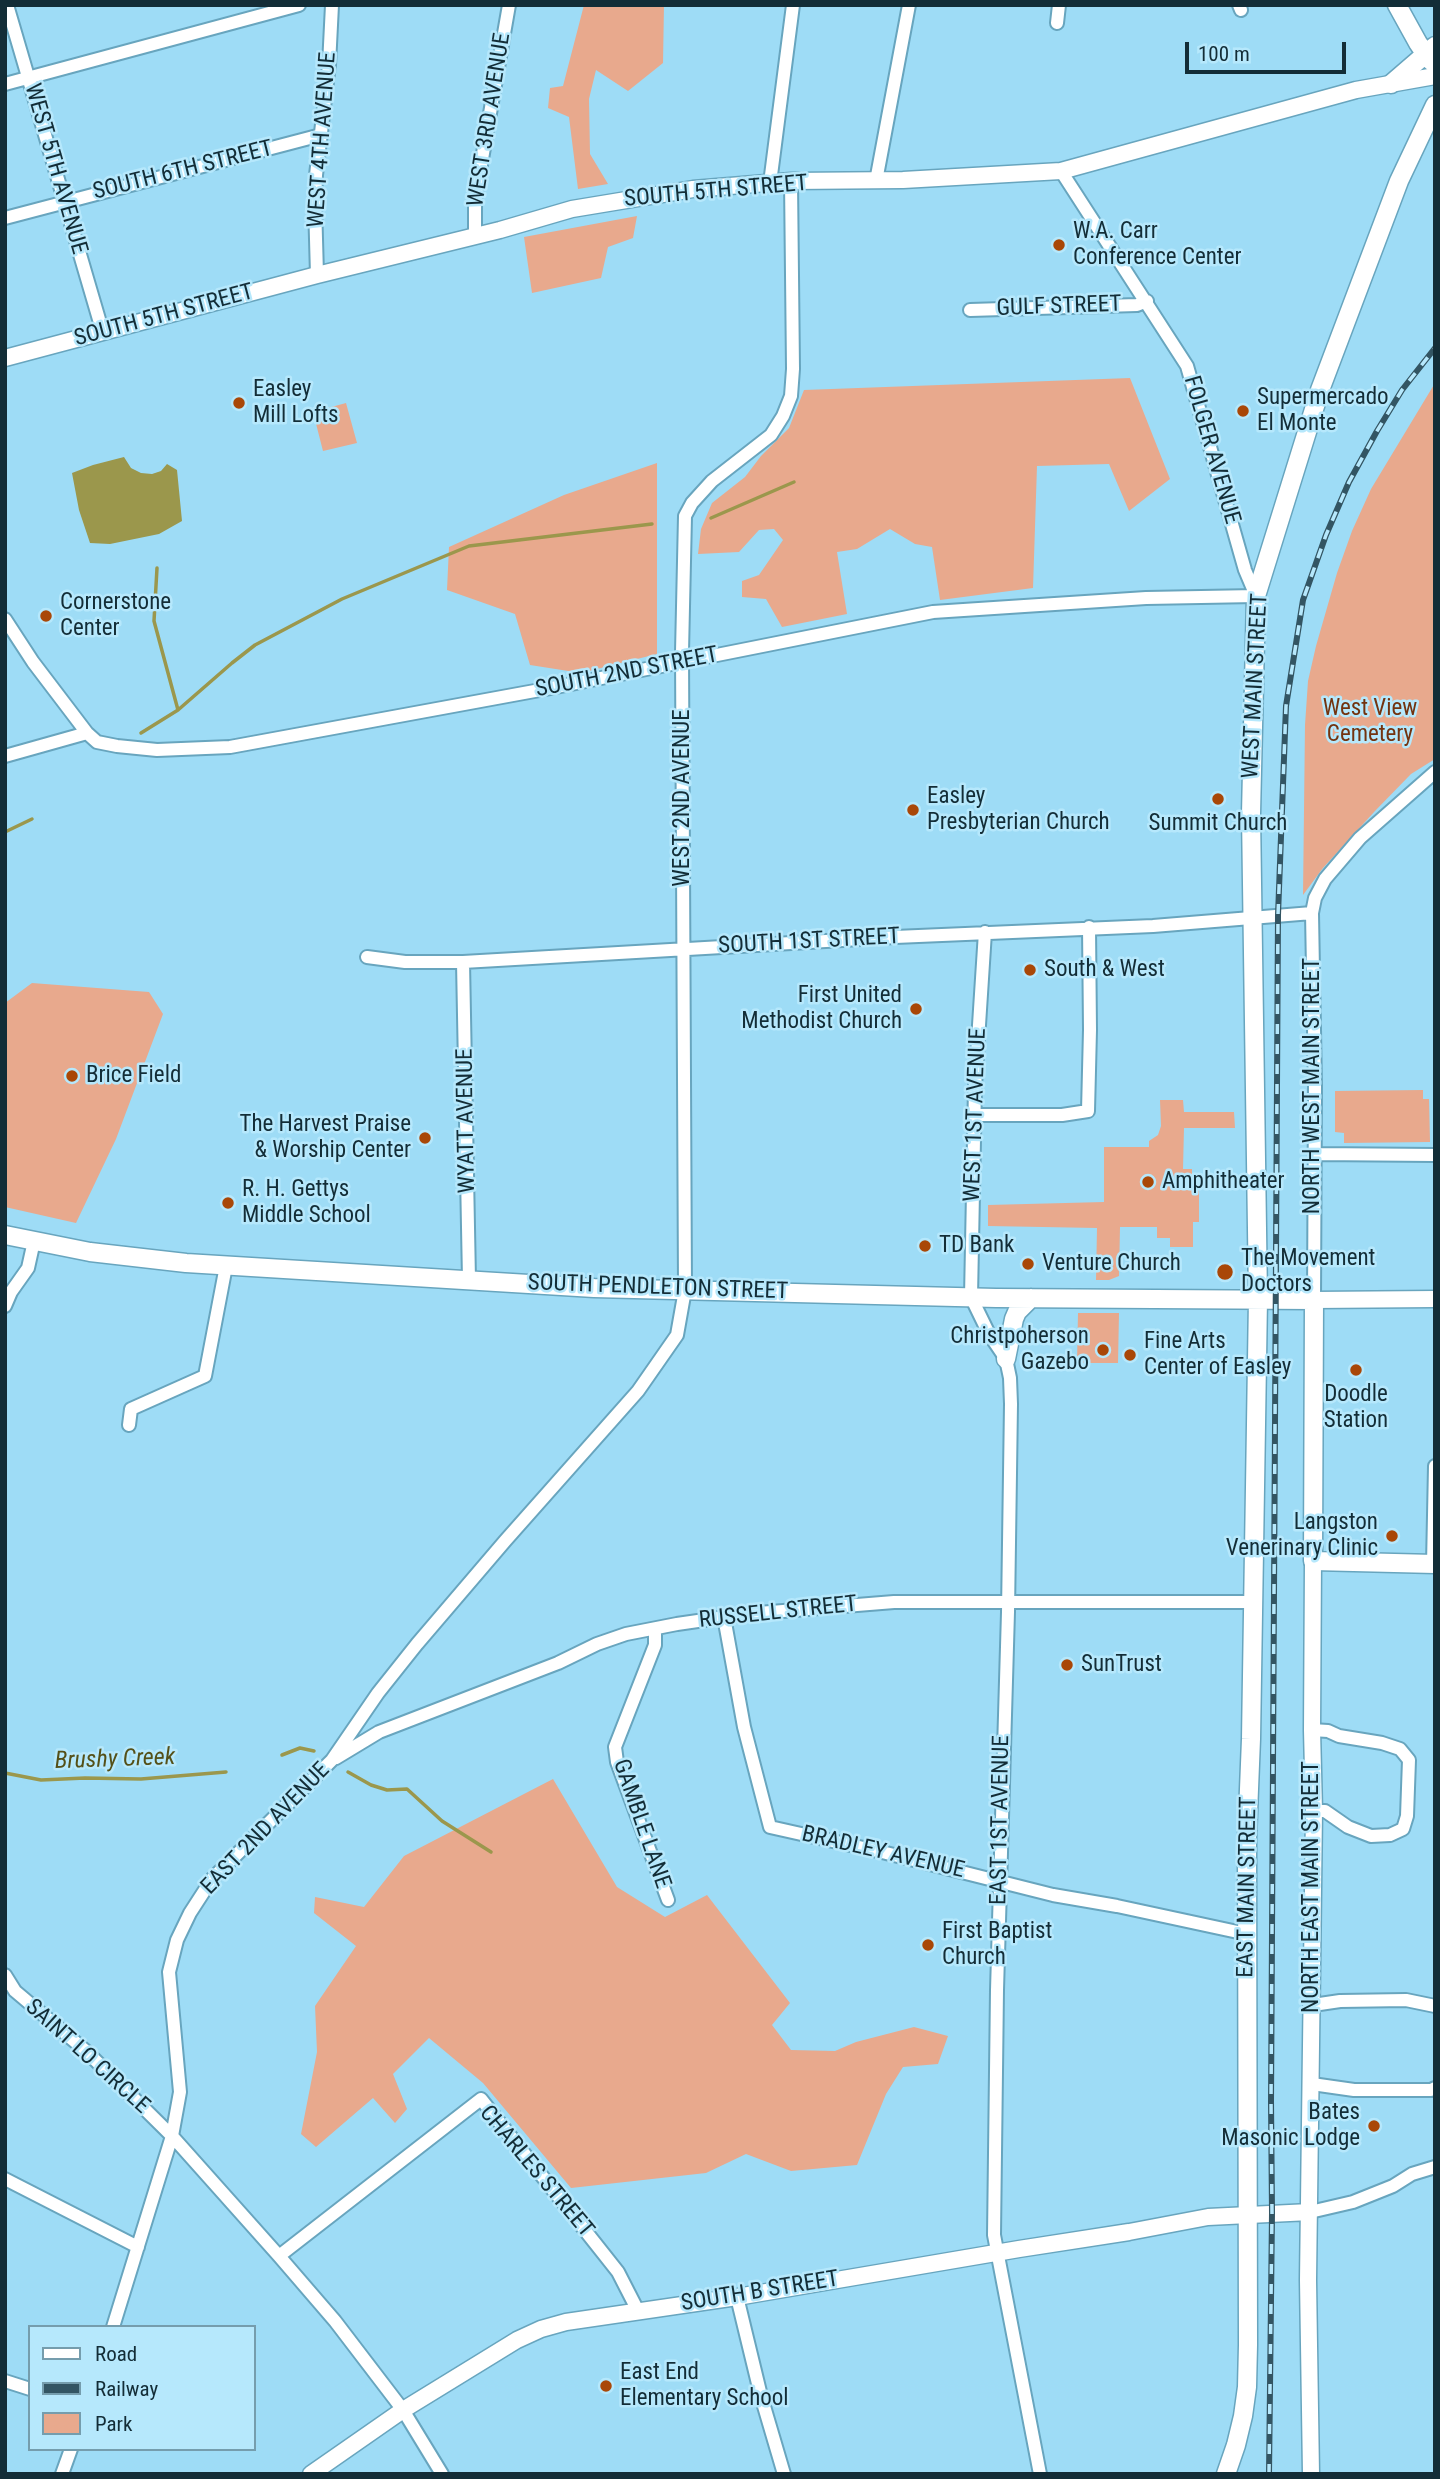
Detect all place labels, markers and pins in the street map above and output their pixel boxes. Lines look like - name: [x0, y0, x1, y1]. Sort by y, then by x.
- place label: W.A. Carr Conference Center: [1073, 218, 1241, 272]
- marker: W.A. Carr Conference Center: [1051, 237, 1067, 253]
- place label: Easley Mill Lofts: [253, 376, 339, 430]
- place label: Supermercado El Monte: [1257, 384, 1389, 438]
- marker: Easley Mill Lofts: [231, 395, 247, 411]
- marker: Supermercado El Monte: [1235, 403, 1251, 419]
- place label: Cornerstone Center: [60, 589, 171, 643]
- marker: Cornerstone Center: [38, 608, 54, 624]
- place label: Easley Presbyterian Church: [927, 783, 1110, 837]
- marker: Summit Church: [1210, 791, 1226, 807]
- marker: Easley Presbyterian Church: [905, 802, 921, 818]
- place label: Summit Church: [1149, 810, 1287, 838]
- place label: South & West: [1044, 956, 1165, 984]
- marker: South & West: [1022, 962, 1038, 978]
- place label: First United Methodist Church: [741, 982, 902, 1036]
- marker: First United Methodist Church: [908, 1001, 924, 1017]
- place label: Brice Field: [86, 1062, 181, 1090]
- marker: Brice Field: [64, 1068, 80, 1084]
- place label: The Harvest Praise & Worship Center: [239, 1111, 411, 1165]
- marker: The Harvest Praise & Worship Center: [417, 1130, 433, 1146]
- place label: Amphitheater: [1162, 1168, 1285, 1196]
- marker: Amphitheater: [1140, 1174, 1156, 1190]
- place label: R. H. Gettys Middle School: [242, 1176, 371, 1230]
- marker: R. H. Gettys Middle School: [220, 1195, 236, 1211]
- place label: TD Bank: [939, 1232, 1014, 1260]
- marker: TD Bank: [917, 1238, 933, 1254]
- place label: The Movement Doctors: [1241, 1245, 1375, 1299]
- place label: Venture Church: [1042, 1250, 1181, 1278]
- marker: Venture Church: [1020, 1256, 1036, 1272]
- marker: The Movement Doctors: [1215, 1262, 1235, 1282]
- place label: Christpoherson Gazebo: [950, 1323, 1089, 1377]
- place label: Fine Arts Center of Easley: [1144, 1328, 1291, 1382]
- marker: Christpoherson Gazebo: [1095, 1342, 1111, 1358]
- marker: Fine Arts Center of Easley: [1122, 1347, 1138, 1363]
- marker: Doodle Station: [1348, 1362, 1364, 1378]
- place label: Doodle Station: [1324, 1381, 1388, 1435]
- place label: Langston Venerinary Clinic: [1226, 1509, 1378, 1563]
- marker: Langston Venerinary Clinic: [1384, 1528, 1400, 1544]
- place label: SunTrust: [1081, 1651, 1162, 1679]
- marker: SunTrust: [1059, 1657, 1075, 1673]
- place label: First Baptist Church: [942, 1918, 1052, 1972]
- marker: First Baptist Church: [920, 1937, 936, 1953]
- place label: Bates Masonic Lodge: [1221, 2099, 1360, 2153]
- marker: Bates Masonic Lodge: [1366, 2118, 1382, 2134]
- place label: East End Elementary School: [620, 2359, 789, 2413]
- marker: East End Elementary School: [598, 2378, 614, 2394]

